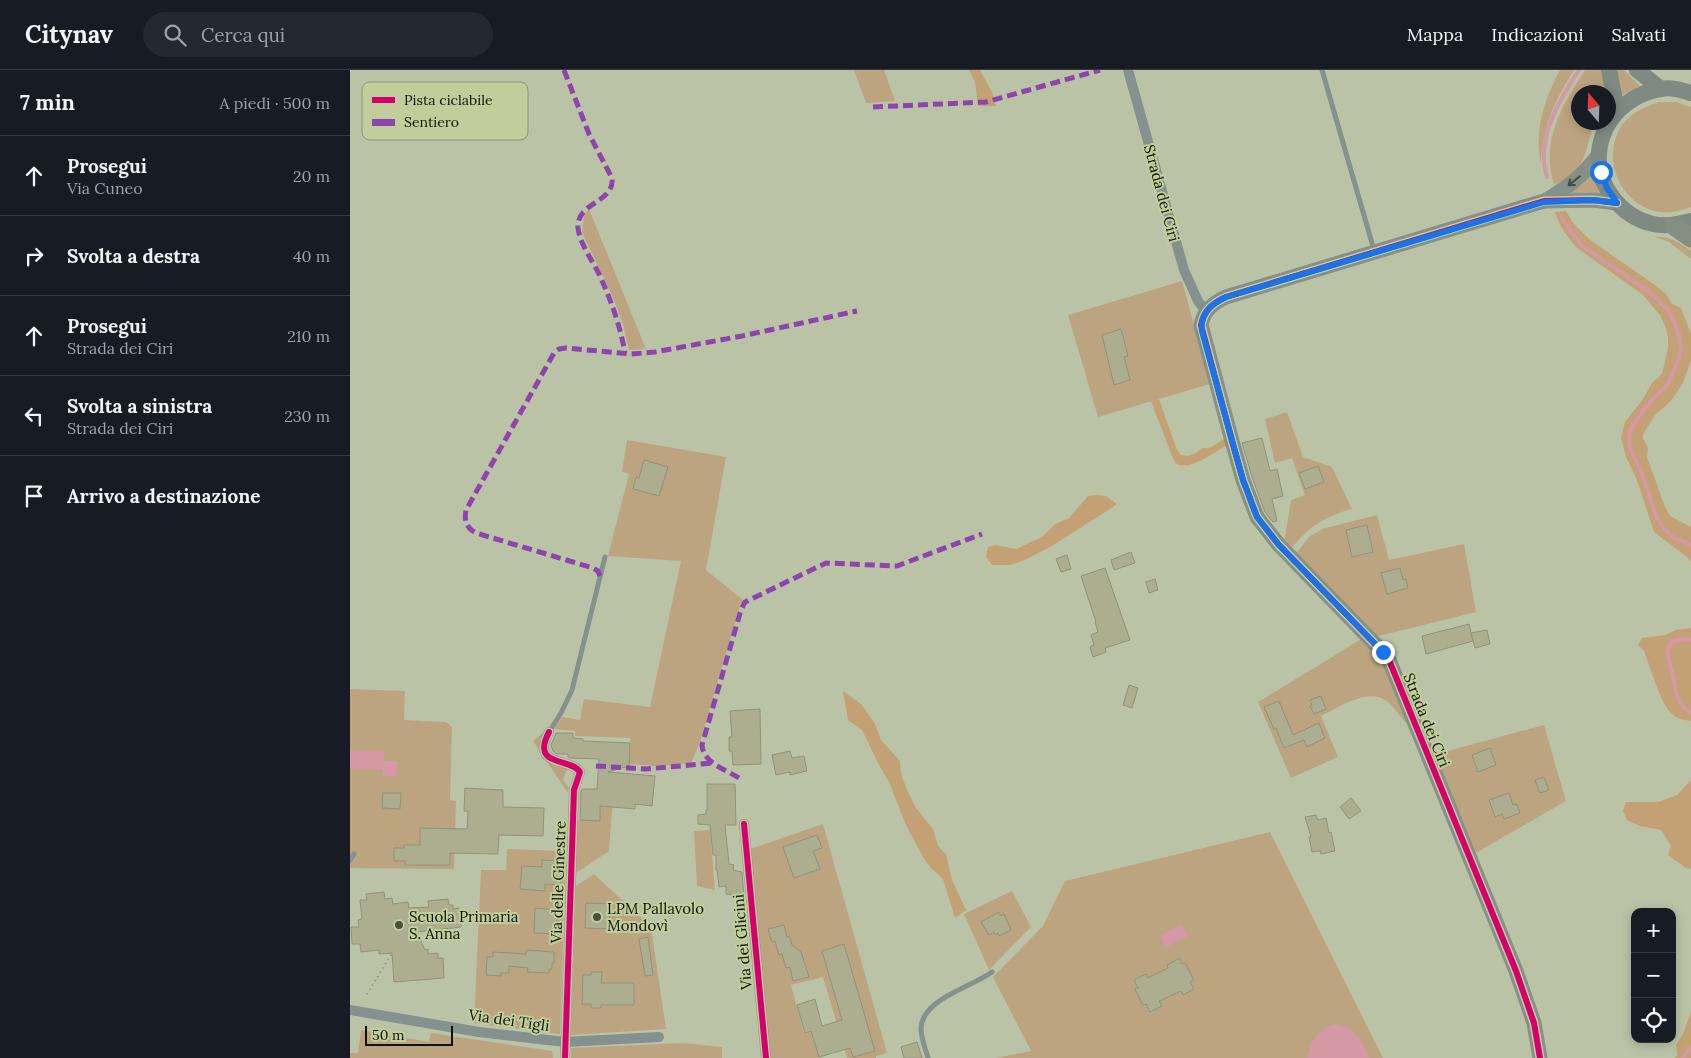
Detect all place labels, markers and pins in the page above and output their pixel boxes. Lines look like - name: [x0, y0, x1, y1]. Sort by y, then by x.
- place label: LPM Pallavolo Mondovì: [607, 899, 704, 935]
- place label: Scuola Primaria S. Anna: [409, 907, 519, 943]
- marker: LPM Pallavolo Mondovì: [591, 911, 603, 923]
- marker: Scuola Primaria S. Anna: [393, 919, 405, 931]

